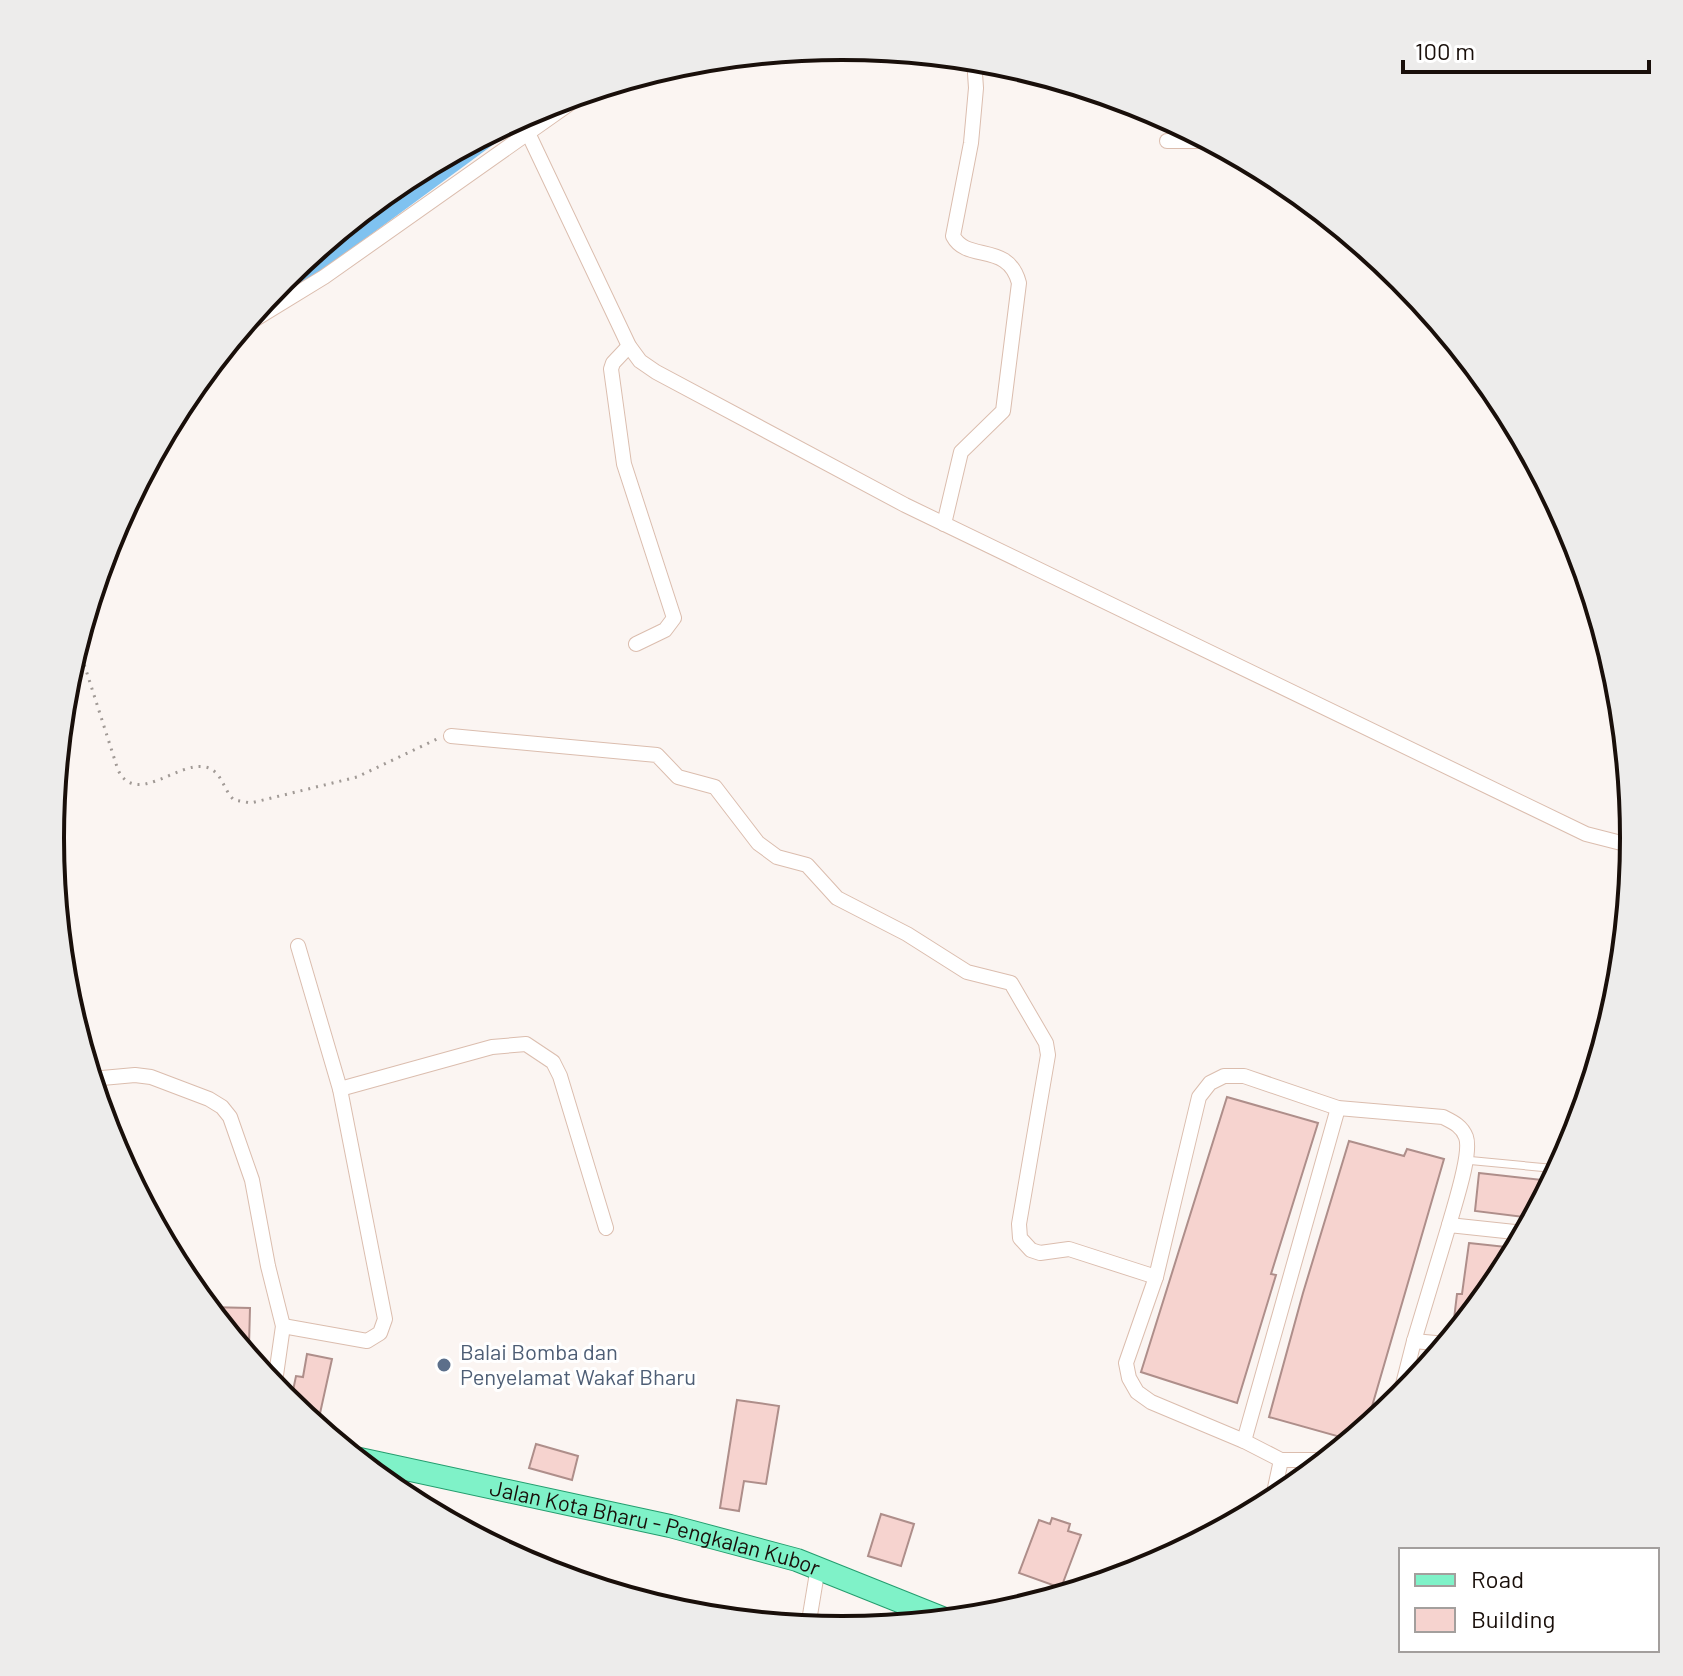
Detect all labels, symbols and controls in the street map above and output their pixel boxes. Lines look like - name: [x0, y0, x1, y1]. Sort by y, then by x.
- scale bar: [1403, 24, 1649, 74]
- text: 100 m: [1415, 36, 1475, 65]
- place label: Balai Bomba dan Penyelamat Wakaf Bharu: [460, 1338, 696, 1389]
- marker: Balai Bomba dan Penyelamat Wakaf Bharu: [435, 1356, 453, 1374]
- street label: Jalan Kota Bharu - Pengkalan Kubor: [488, 1474, 824, 1580]
- legend: [1399, 1548, 1659, 1652]
- text: Road: [1471, 1564, 1524, 1593]
- text: Building: [1471, 1604, 1555, 1633]

